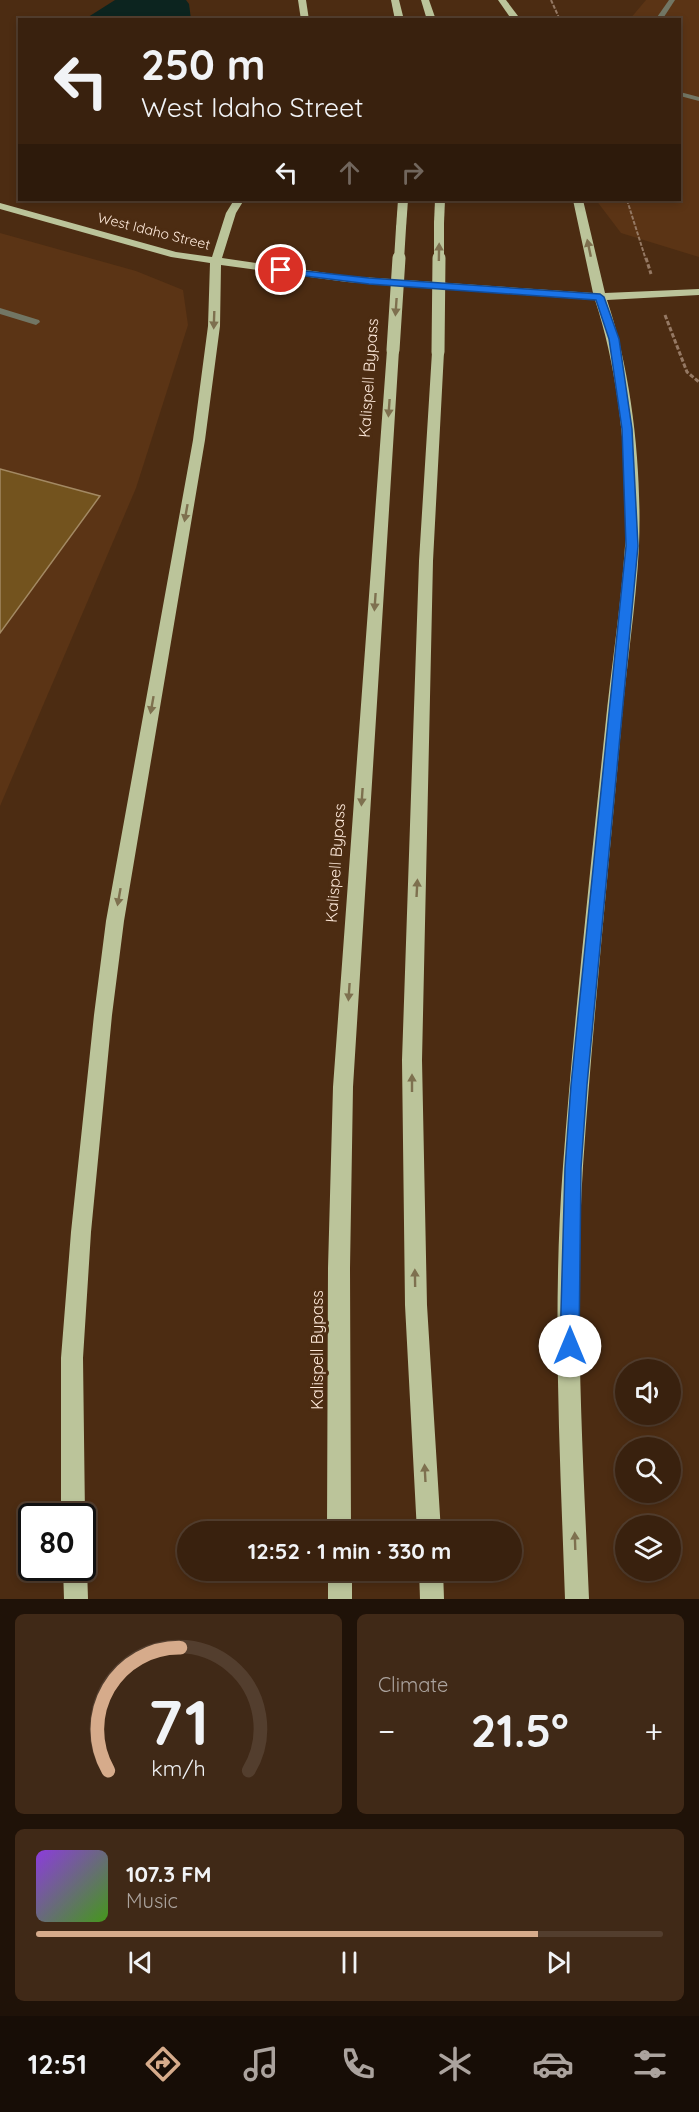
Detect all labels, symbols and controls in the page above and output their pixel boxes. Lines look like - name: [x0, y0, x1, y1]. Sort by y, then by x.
- text: 250 m: [141, 38, 265, 91]
- icon: left: [42, 42, 120, 120]
- text: West Idaho Street: [141, 90, 363, 124]
- icon: left: [270, 156, 303, 189]
- icon: ahead: [333, 156, 366, 189]
- icon: right: [396, 156, 429, 189]
- street label: West Idaho Street: [96, 208, 212, 254]
- one-way arrow: [584, 239, 593, 258]
- one-way arrow: [434, 242, 444, 261]
- pin: [255, 244, 306, 295]
- icon: arrive: [264, 253, 297, 286]
- one-way arrow: [391, 298, 401, 317]
- one-way arrow: [210, 310, 219, 329]
- street label: Kalispell Bypass: [354, 318, 382, 438]
- one-way arrow: [384, 398, 394, 417]
- one-way arrow: [181, 503, 190, 522]
- one-way arrow: [370, 593, 379, 612]
- one-way arrow: [148, 695, 157, 714]
- one-way arrow: [357, 787, 366, 806]
- street label: Kalispell Bypass: [321, 803, 349, 923]
- one-way arrow: [412, 879, 421, 898]
- one-way arrow: [114, 888, 123, 907]
- one-way arrow: [344, 982, 354, 1001]
- one-way arrow: [407, 1074, 417, 1093]
- one-way arrow: [411, 1269, 420, 1288]
- street label: Kalispell Bypass: [307, 1290, 327, 1410]
- position arrow: [538, 1314, 602, 1378]
- map controls: [615, 1359, 681, 1581]
- button: sound: [615, 1359, 681, 1425]
- button: search: [615, 1437, 681, 1503]
- one-way arrow: [421, 1464, 430, 1483]
- speed limit sign: 80: [18, 1503, 96, 1581]
- button: layers: [615, 1515, 681, 1581]
- one-way arrow: [570, 1531, 579, 1550]
- text: 12:52 · 1 min · 330 m: [248, 1537, 451, 1565]
- text: Climate: [378, 1672, 448, 1697]
- text: 71: [148, 1683, 209, 1761]
- text: 21.5°: [471, 1702, 569, 1758]
- text: −: [378, 1710, 395, 1751]
- text: +: [644, 1710, 663, 1751]
- text: km/h: [151, 1755, 206, 1781]
- text: 107.3 FM: [126, 1860, 212, 1888]
- text: Music: [126, 1888, 178, 1913]
- icon: previous: [124, 1946, 157, 1979]
- icon: pause: [333, 1946, 366, 1979]
- icon: next: [542, 1946, 575, 1979]
- icon: directions: [142, 2043, 184, 2085]
- icon: music: [240, 2043, 282, 2085]
- icon: phone: [337, 2043, 379, 2085]
- icon: climate: [434, 2043, 476, 2085]
- icon: car: [532, 2043, 574, 2085]
- icon: filters: [629, 2043, 671, 2085]
- text: 12:51: [28, 2047, 87, 2081]

